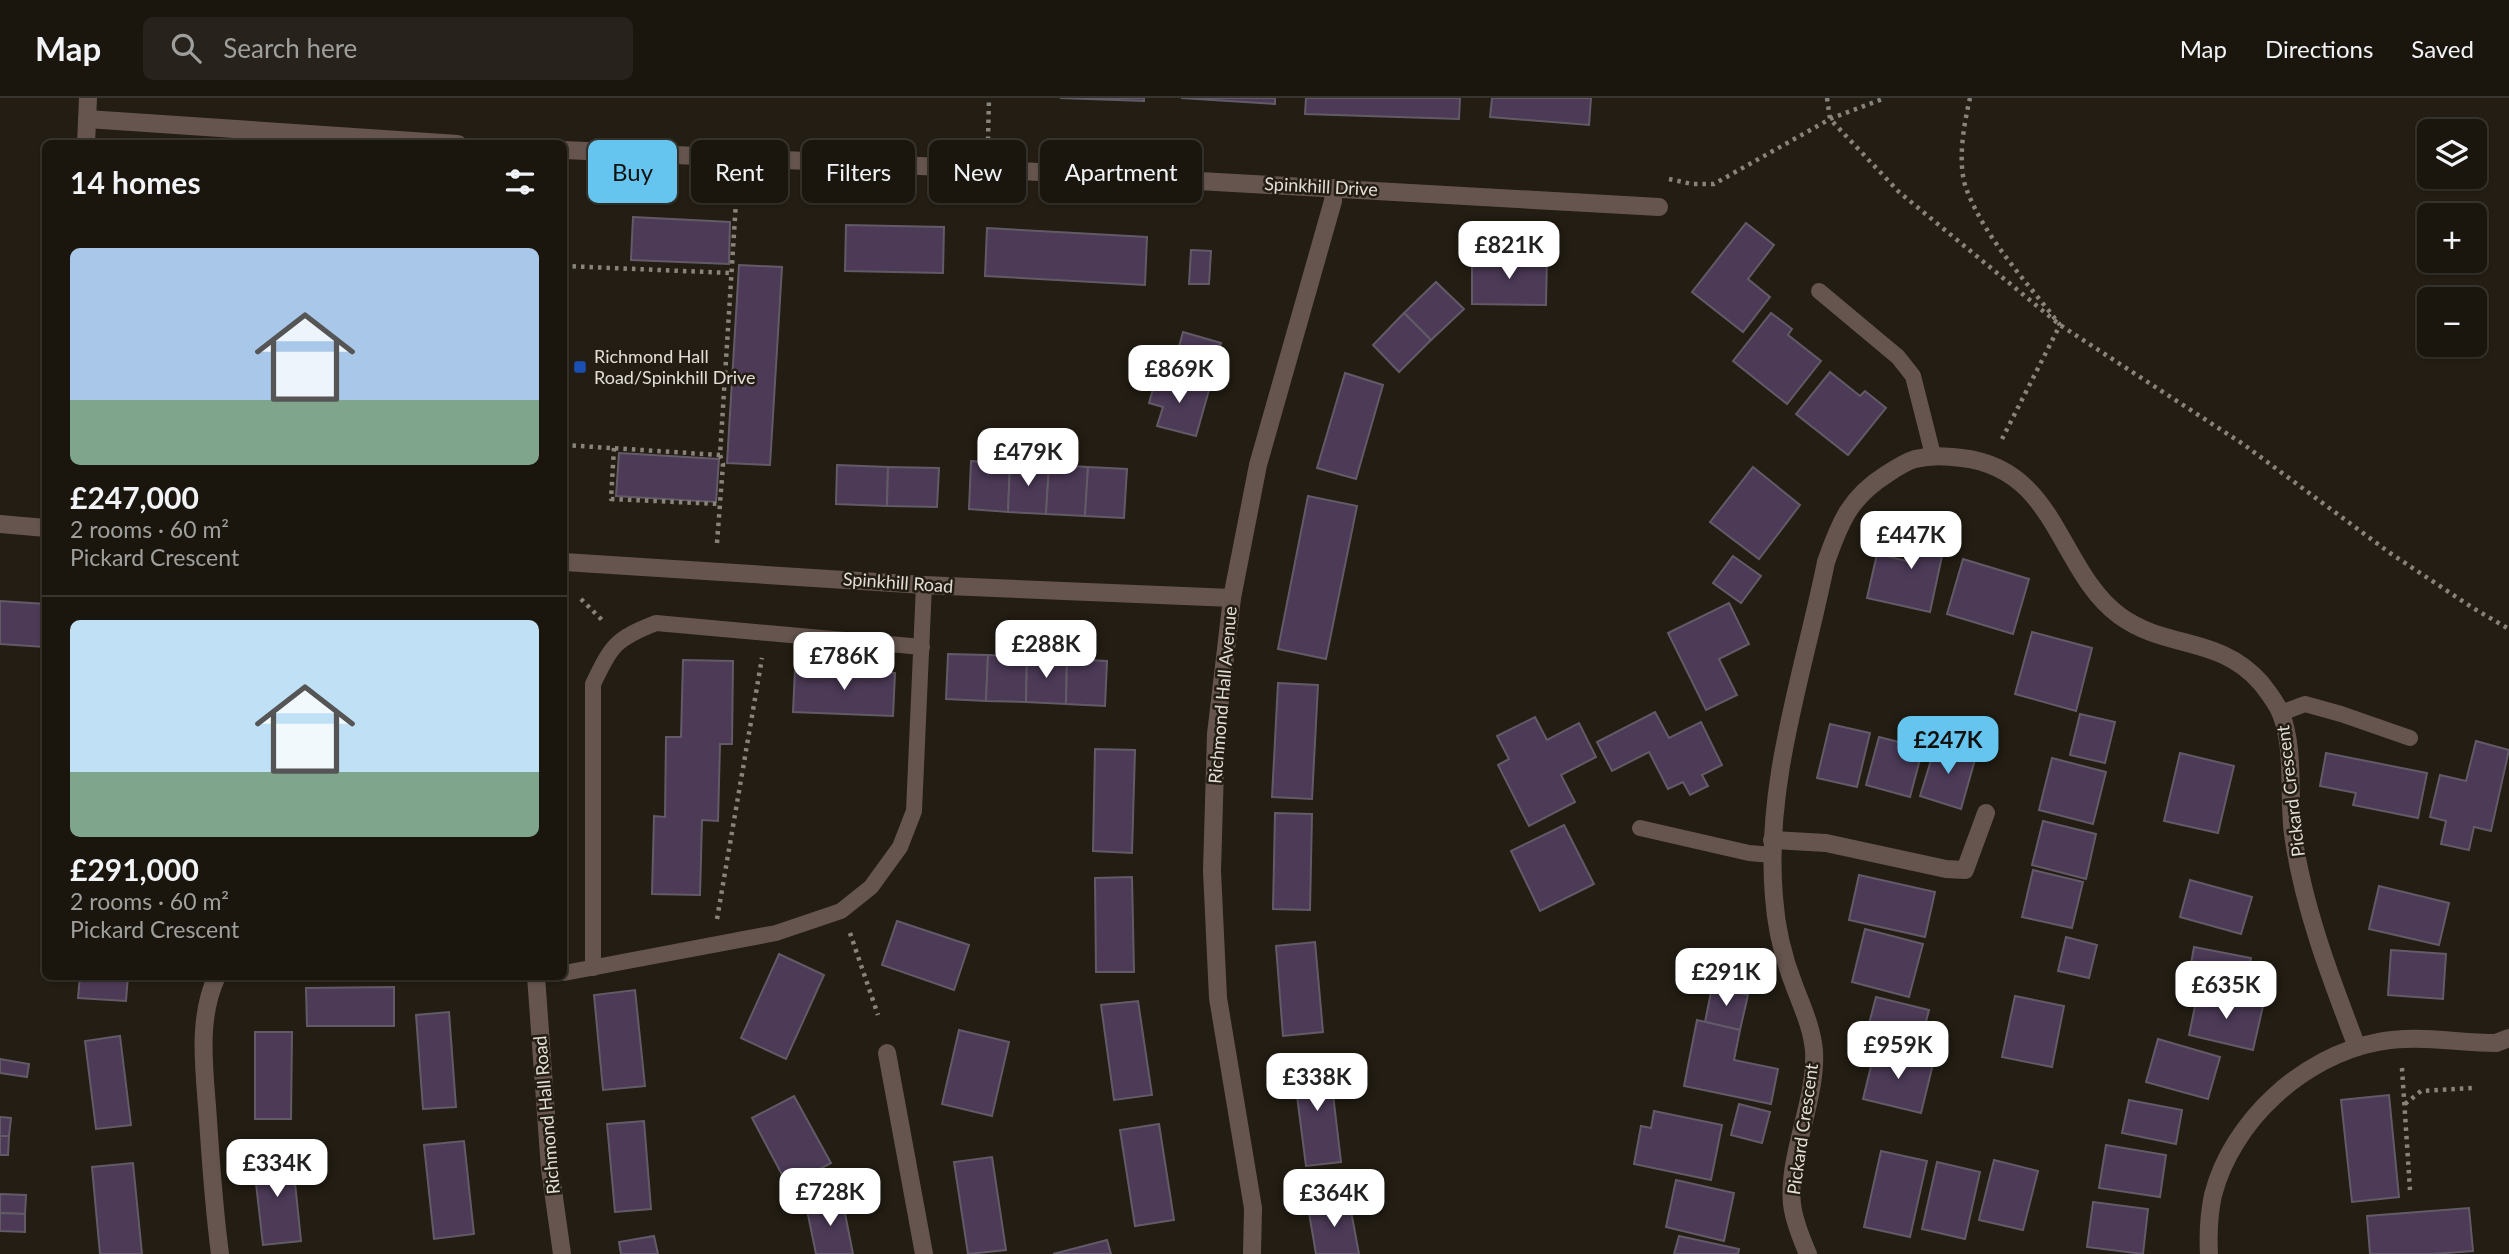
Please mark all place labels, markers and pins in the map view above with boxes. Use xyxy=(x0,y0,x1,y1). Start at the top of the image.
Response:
pin: £821K xyxy=(1460,222,1558,281)
place label: Richmond Hall Road/Spinkhill Drive xyxy=(594,345,756,388)
pin: £869K xyxy=(1130,345,1228,405)
marker: Richmond Hall Road/Spinkhill Drive xyxy=(572,359,588,375)
pin: £479K xyxy=(979,428,1077,488)
pin: £447K xyxy=(1862,512,1960,571)
pin: £288K xyxy=(997,620,1095,680)
pin: £786K xyxy=(795,632,893,692)
pin: £247K xyxy=(1899,716,1997,776)
pin: £291K xyxy=(1677,948,1775,1008)
pin: £635K xyxy=(2177,962,2275,1021)
pin: £959K xyxy=(1849,1021,1947,1081)
pin: £338K xyxy=(1268,1054,1366,1113)
pin: £334K xyxy=(228,1140,326,1199)
pin: £728K xyxy=(781,1168,879,1228)
pin: £364K xyxy=(1285,1170,1383,1229)

